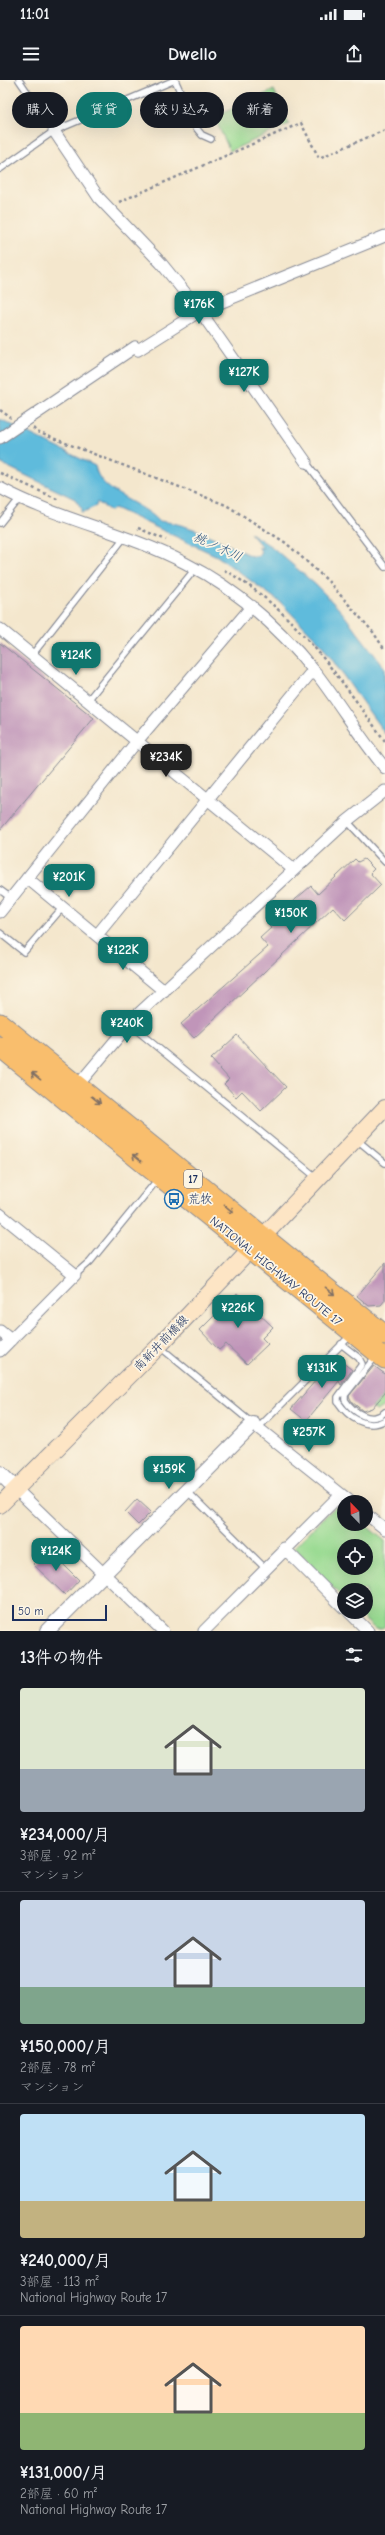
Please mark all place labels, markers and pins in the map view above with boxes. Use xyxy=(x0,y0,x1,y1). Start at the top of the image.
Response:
pin: ¥176K xyxy=(171,291,227,325)
pin: ¥127K xyxy=(216,359,272,393)
pin: ¥124K xyxy=(48,642,104,676)
pin: ¥234K xyxy=(138,744,194,778)
pin: ¥201K xyxy=(41,864,97,898)
pin: ¥150K xyxy=(263,900,319,934)
pin: ¥122K xyxy=(95,937,151,971)
pin: ¥240K xyxy=(99,1010,155,1044)
bus stop icon: 荒牧 xyxy=(163,1188,185,1210)
place label: 荒牧 xyxy=(188,1192,212,1206)
pin: ¥226K xyxy=(210,1295,266,1329)
pin: ¥131K xyxy=(294,1355,350,1389)
pin: ¥257K xyxy=(281,1419,337,1453)
pin: ¥159K xyxy=(141,1456,197,1490)
pin: ¥124K xyxy=(28,1538,84,1572)

